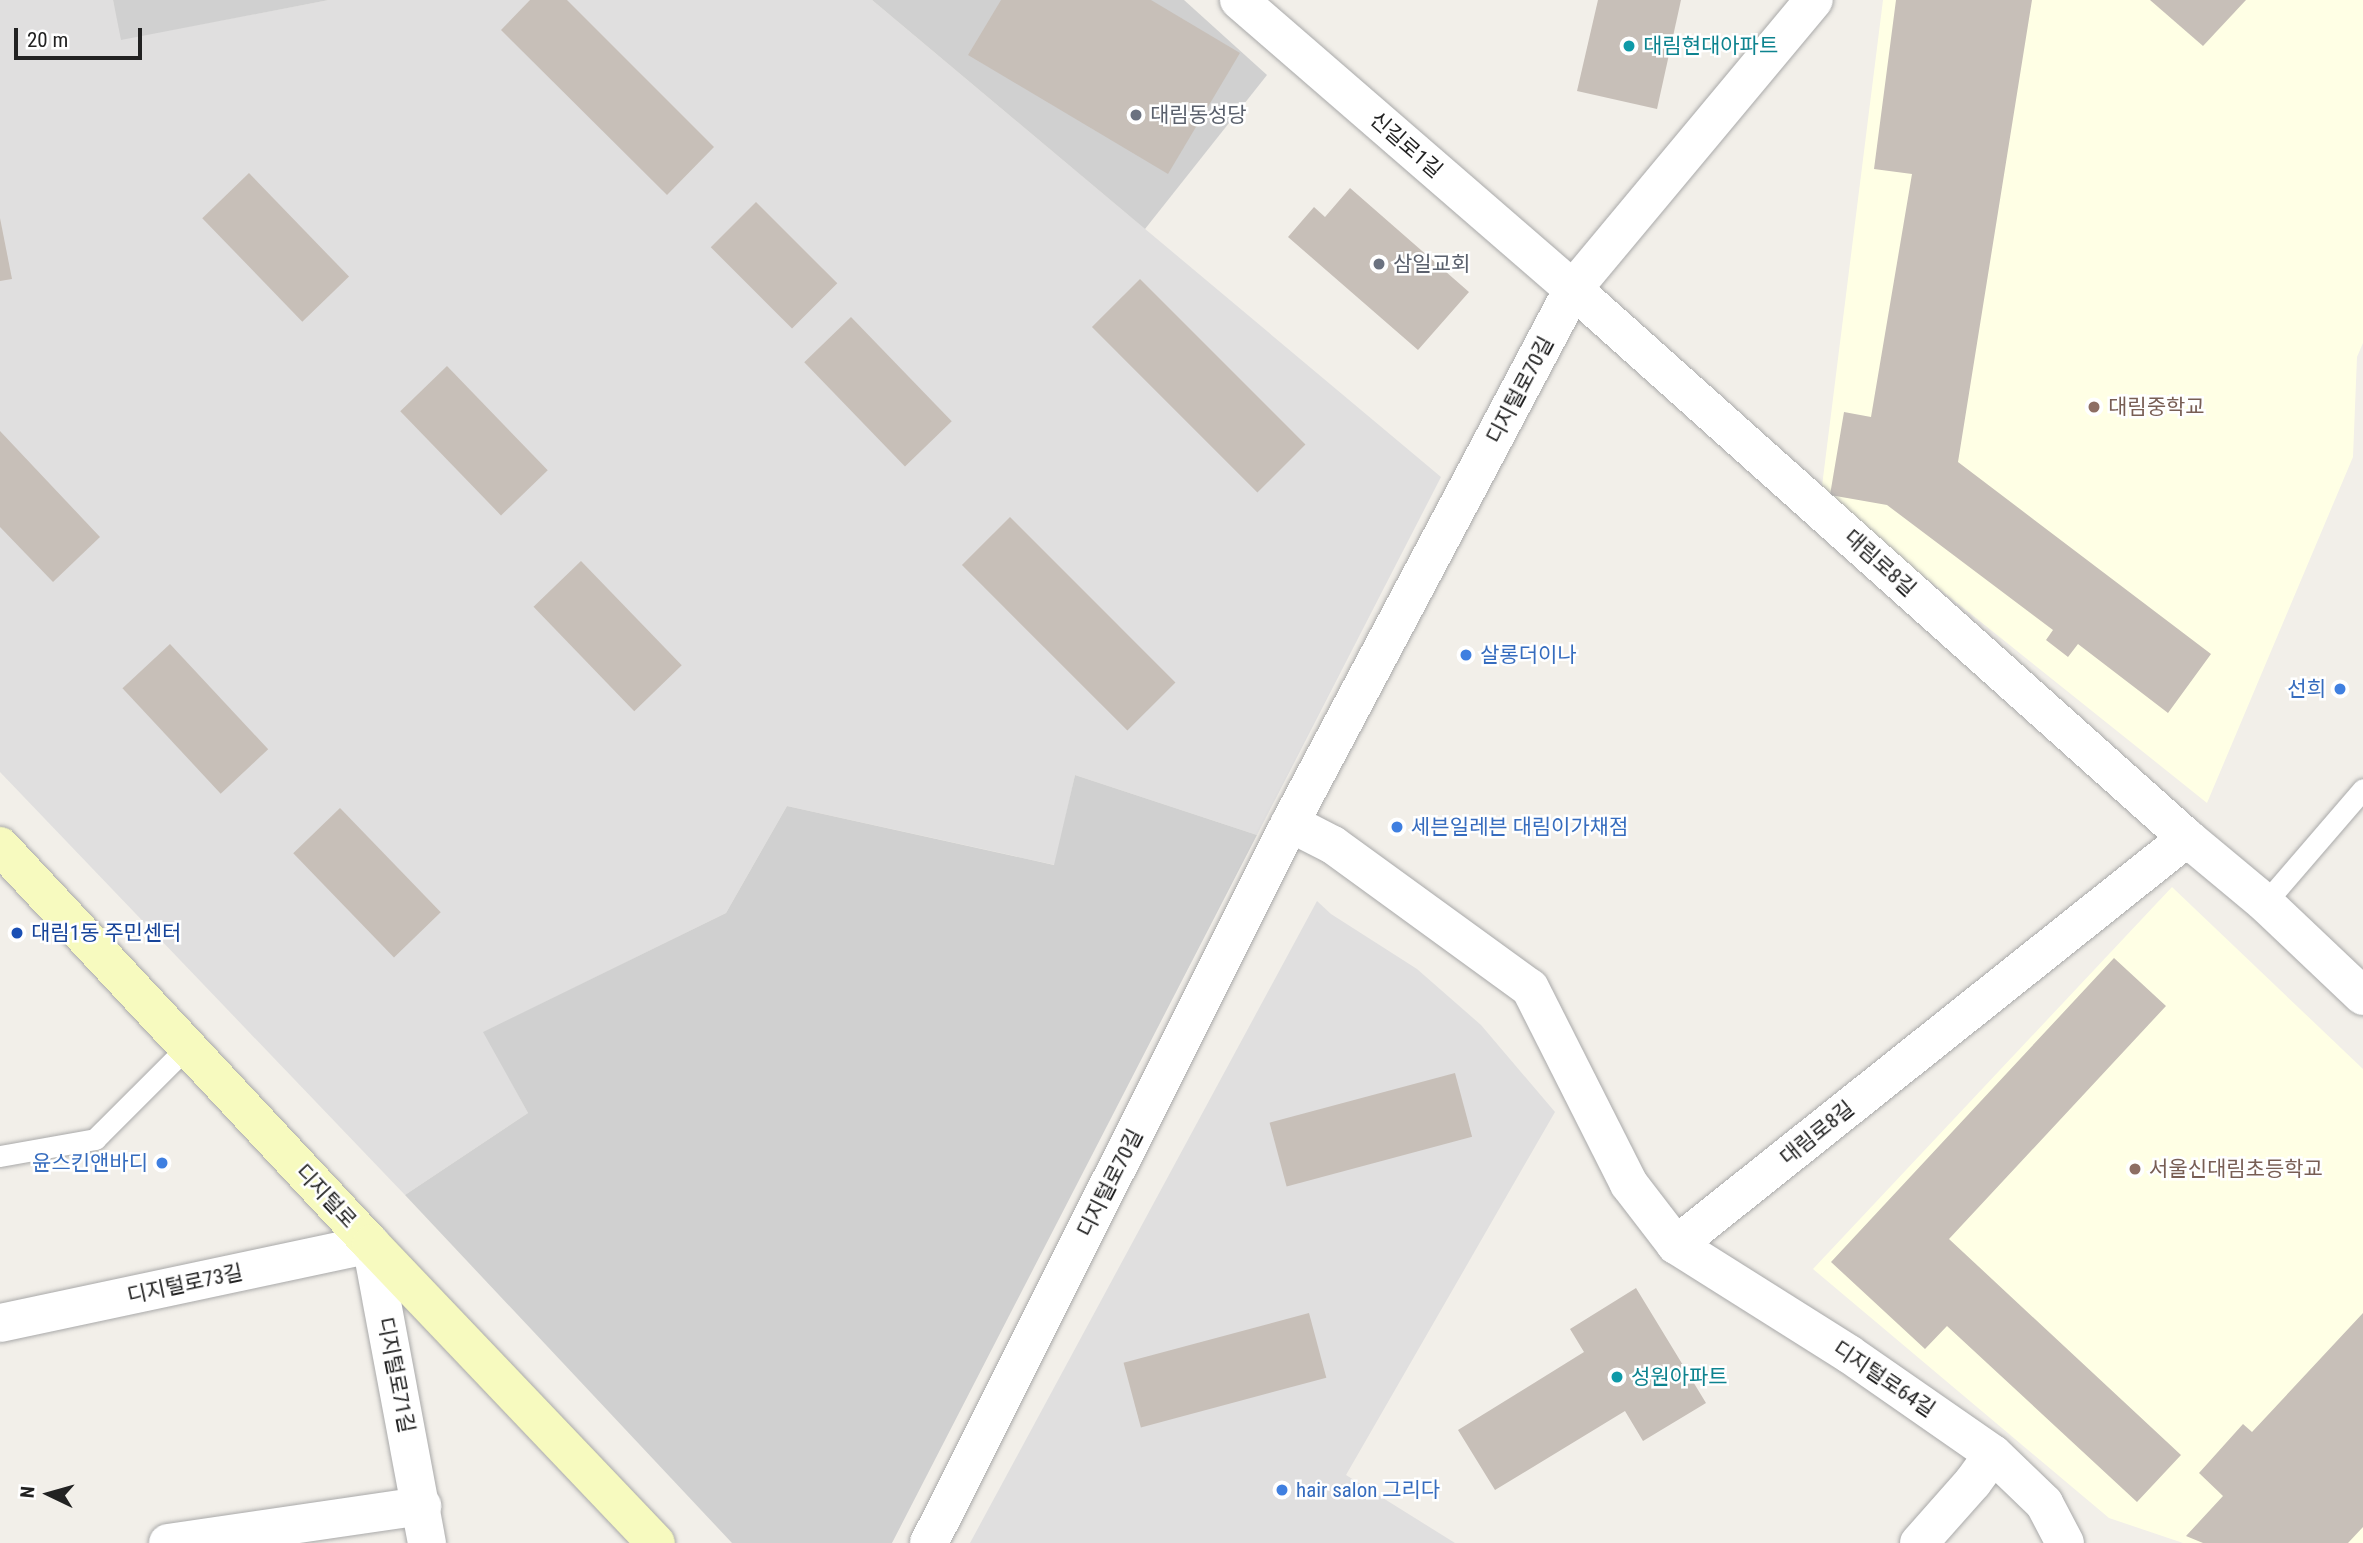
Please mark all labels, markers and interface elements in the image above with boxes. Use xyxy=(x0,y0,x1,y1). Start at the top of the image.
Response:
scale bar xyxy=(18,14,145,58)
text: 20 m xyxy=(27,28,68,52)
place label: 대림현대아파트 xyxy=(1643,33,1778,59)
marker: 대림현대아파트 xyxy=(1621,38,1637,54)
place label: 대림동성당 xyxy=(1150,102,1247,128)
marker: 대림동성당 xyxy=(1128,107,1144,123)
street label: 신길로1길 xyxy=(1365,107,1447,183)
place label: 삼일교회 xyxy=(1393,251,1470,277)
marker: 삼일교회 xyxy=(1371,256,1387,272)
street label: 디지털로70길 xyxy=(1481,332,1559,448)
place label: 대림중학교 xyxy=(2108,394,2205,420)
marker: 대림중학교 xyxy=(2086,399,2102,415)
street label: 대림로8길 xyxy=(1839,524,1921,602)
place label: 살롱더이나 xyxy=(1480,642,1577,668)
marker: 살롱더이나 xyxy=(1458,647,1474,663)
place label: 선희 xyxy=(2287,676,2326,702)
marker: 선희 xyxy=(2332,681,2348,697)
place label: 세븐일레븐 대림이가채점 xyxy=(1411,814,1628,840)
marker: 세븐일레븐 대림이가채점 xyxy=(1389,819,1405,835)
place label: 대림1동 주민센터 xyxy=(31,920,181,946)
marker: 대림1동 주민센터 xyxy=(9,925,25,941)
street label: 대림로8길 xyxy=(1775,1096,1859,1170)
street label: 디지털로70길 xyxy=(1072,1125,1148,1241)
place label: 윤스킨앤바디 xyxy=(32,1150,148,1176)
marker: 윤스킨앤바디 xyxy=(154,1155,170,1171)
place label: 서울신대림초등학교 xyxy=(2149,1156,2323,1182)
street label: 디지털로 xyxy=(290,1159,362,1233)
marker: 서울신대림초등학교 xyxy=(2127,1161,2143,1177)
street label: 디지털로73길 xyxy=(125,1259,245,1309)
street label: 디지털로71길 xyxy=(372,1315,420,1435)
street label: 디지털로64길 xyxy=(1828,1336,1940,1422)
place label: 성원아파트 xyxy=(1631,1364,1728,1390)
marker: 성원아파트 xyxy=(1609,1369,1625,1385)
north arrow xyxy=(14,1459,84,1529)
place label: hair salon 그리다 xyxy=(1296,1477,1440,1503)
marker: hair salon 그리다 xyxy=(1274,1482,1290,1498)
text: N xyxy=(16,1485,40,1499)

